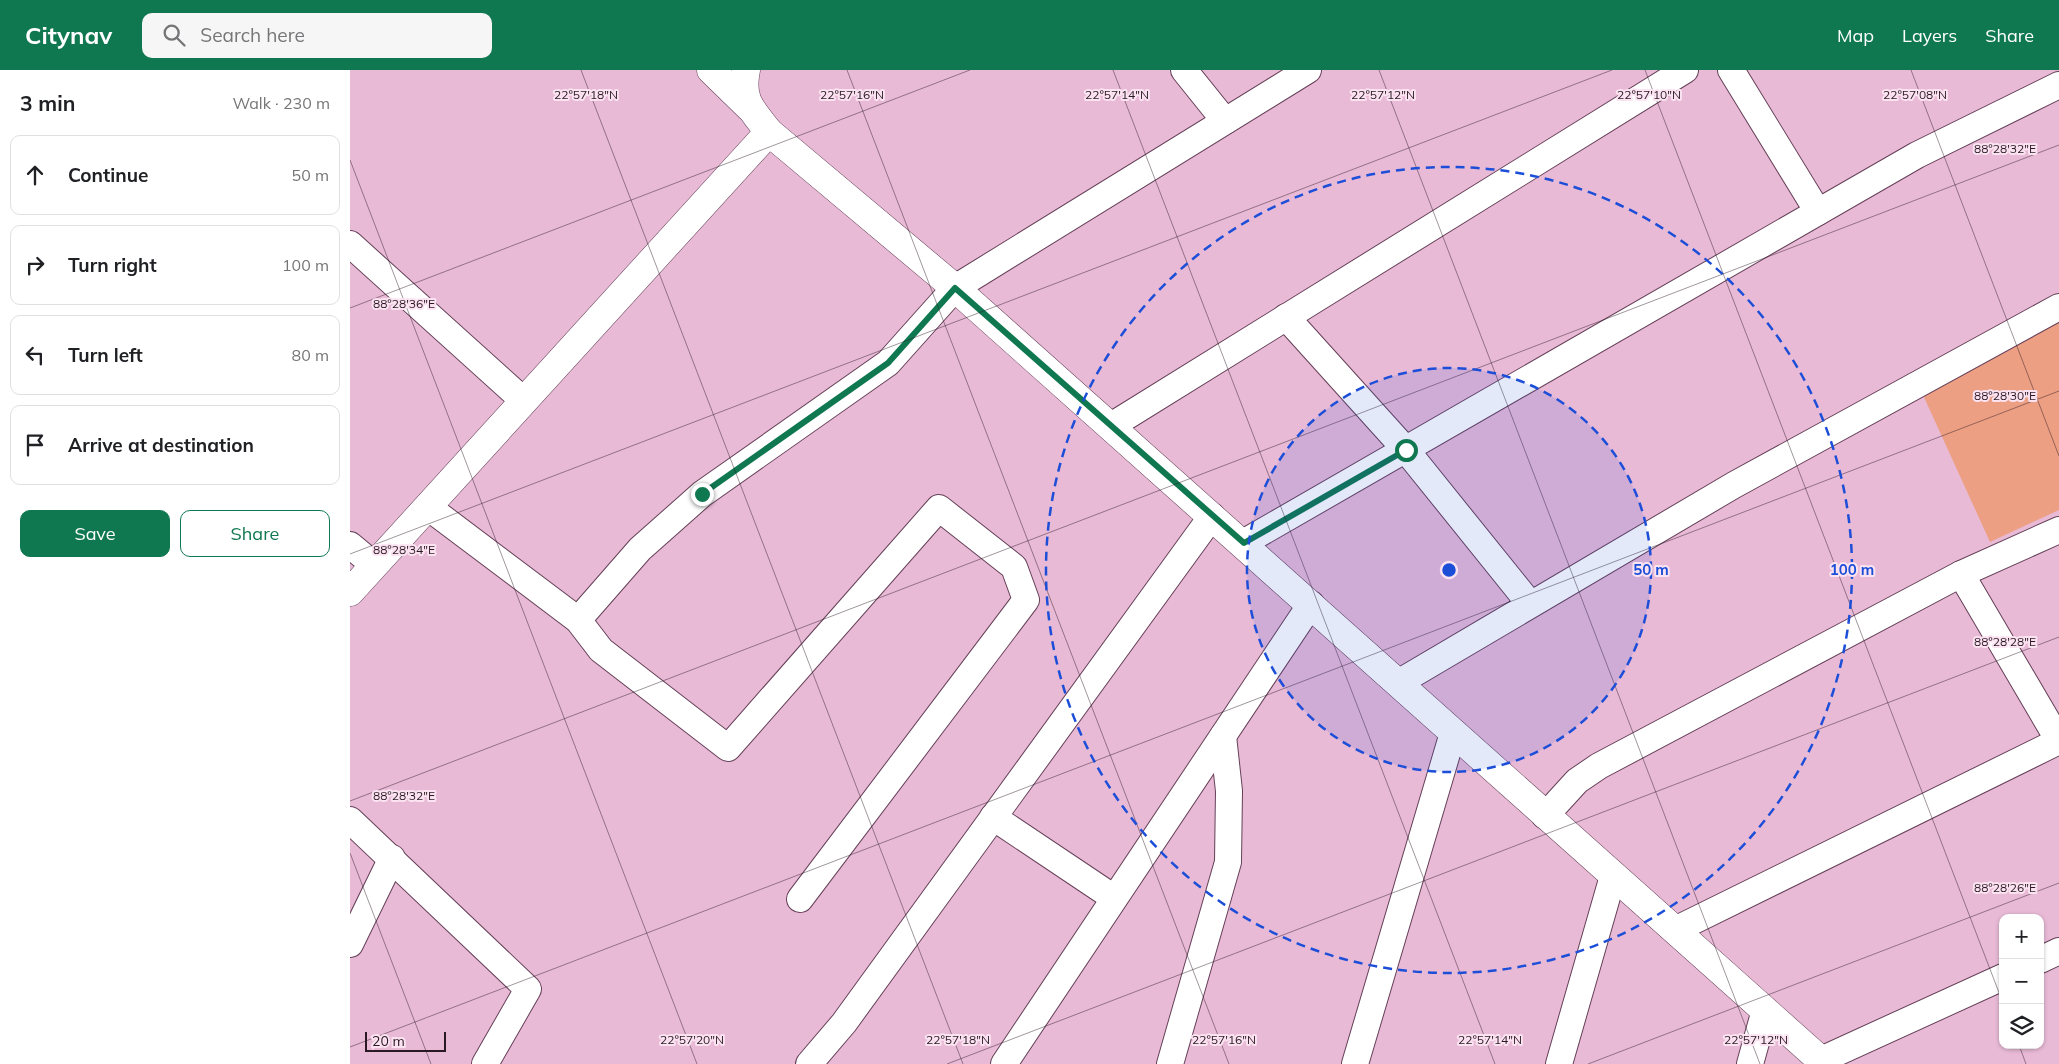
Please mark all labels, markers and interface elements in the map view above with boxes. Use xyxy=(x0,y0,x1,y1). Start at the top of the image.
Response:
search box xyxy=(142,13,492,58)
text: Citynav xyxy=(25,20,112,50)
icon: search xyxy=(160,21,188,49)
text: Search here xyxy=(200,23,305,47)
text: Map xyxy=(1837,24,1874,47)
text: Layers xyxy=(1902,24,1957,47)
text: Share xyxy=(1985,24,2034,47)
text: 22°57'18"N xyxy=(554,87,618,102)
text: 22°57'16"N xyxy=(820,87,884,102)
text: 22°57'14"N xyxy=(1085,87,1149,102)
text: 22°57'12"N xyxy=(1351,87,1415,102)
text: 22°57'10"N xyxy=(1617,87,1681,102)
text: 22°57'08"N xyxy=(1883,87,1947,102)
text: 3 min xyxy=(20,90,75,116)
text: Walk · 230 m xyxy=(232,93,330,113)
text: 88°28'32"E xyxy=(1974,141,2036,156)
icon: ahead xyxy=(21,161,49,189)
text: Continue xyxy=(68,163,148,187)
text: 50 m xyxy=(292,165,329,185)
icon: right xyxy=(21,251,49,279)
text: Turn right xyxy=(68,253,157,277)
text: 100 m xyxy=(282,255,329,275)
text: 88°28'36"E xyxy=(373,296,435,311)
icon: left xyxy=(21,341,49,369)
text: Turn left xyxy=(68,343,143,367)
text: 80 m xyxy=(292,345,329,365)
text: 88°28'30"E xyxy=(1974,388,2036,403)
icon: arrive xyxy=(21,431,49,459)
text: Arrive at destination xyxy=(68,433,254,457)
route start xyxy=(1395,439,1418,462)
route end xyxy=(691,483,714,506)
button: Save xyxy=(20,510,170,557)
button: Share xyxy=(180,510,330,557)
text: 88°28'34"E xyxy=(373,542,435,557)
text: 50 m xyxy=(1633,560,1669,579)
text: 100 m xyxy=(1830,560,1874,579)
centre of rings xyxy=(1440,561,1458,579)
text: 88°28'28"E xyxy=(1974,634,2036,649)
text: 88°28'32"E xyxy=(373,788,435,803)
text: 88°28'26"E xyxy=(1974,880,2036,895)
map controls xyxy=(1999,914,2044,1049)
button: + xyxy=(1999,914,2044,959)
button: − xyxy=(1999,959,2044,1004)
button: layers xyxy=(1999,1004,2044,1049)
scale bar xyxy=(365,1029,446,1052)
text: 20 m xyxy=(372,1032,405,1050)
text: 22°57'20"N xyxy=(660,1032,724,1047)
text: 22°57'18"N xyxy=(926,1032,990,1047)
text: 22°57'16"N xyxy=(1192,1032,1256,1047)
text: 22°57'14"N xyxy=(1458,1032,1522,1047)
text: 22°57'12"N xyxy=(1724,1032,1788,1047)

